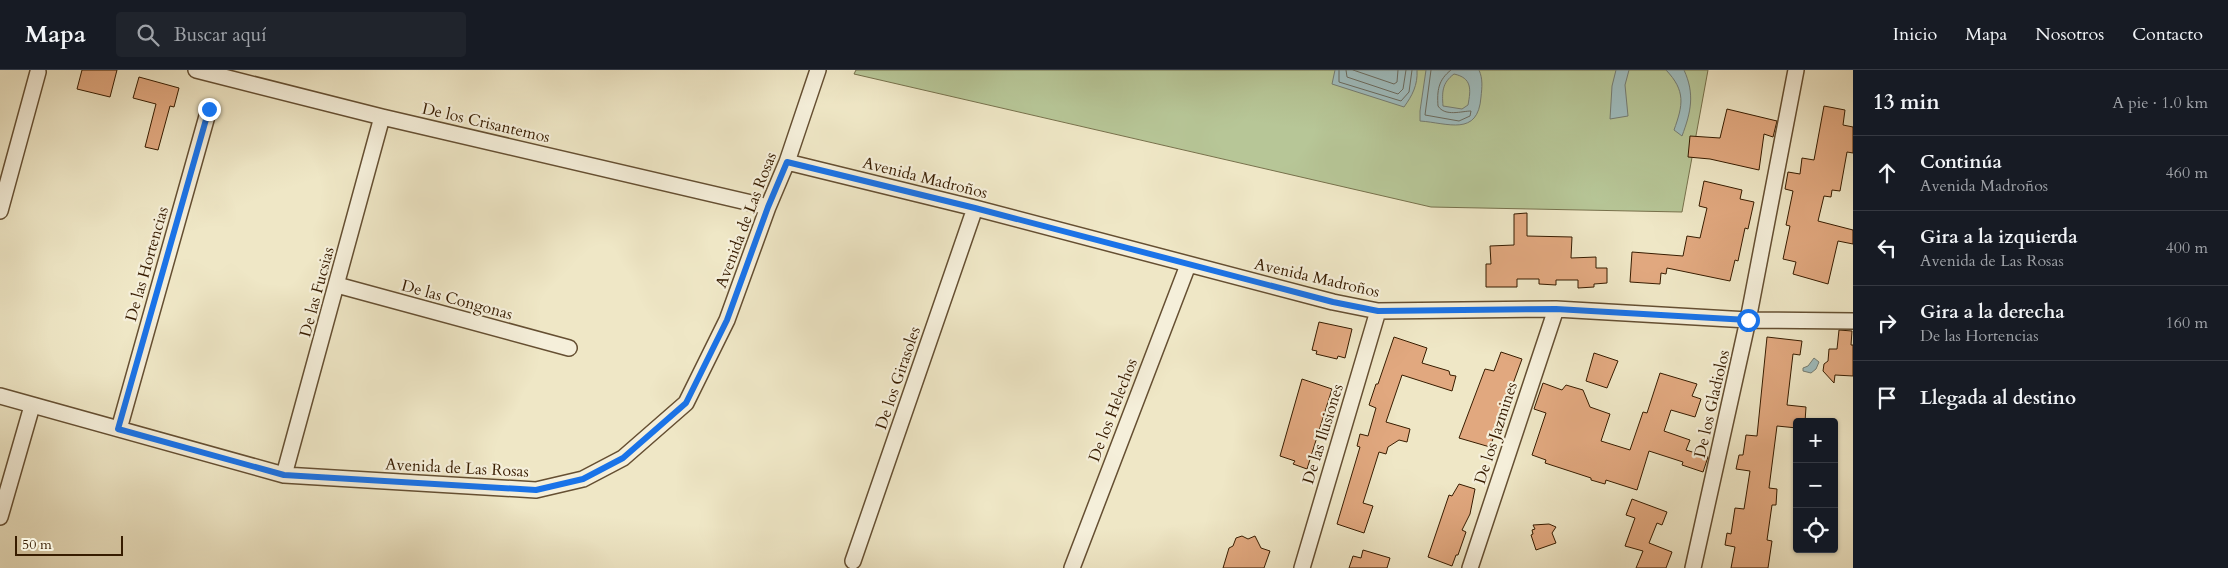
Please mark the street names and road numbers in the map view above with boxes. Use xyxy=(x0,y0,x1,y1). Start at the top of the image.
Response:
street label: De los Crisantemos xyxy=(420,98,552,148)
street label: Avenida de Las Rosas xyxy=(710,149,782,291)
street label: Avenida Madroños xyxy=(860,152,990,204)
street label: De las Hortencias xyxy=(120,204,174,324)
street label: De las Fucsias xyxy=(294,244,340,340)
street label: Avenida Madroños xyxy=(1252,253,1382,303)
street label: De las Congonas xyxy=(399,275,515,325)
street label: De los Girasoles xyxy=(870,324,926,432)
street label: De los Gladiolos xyxy=(1689,348,1735,460)
street label: De los Helechos xyxy=(1083,355,1143,465)
street label: De los Jazmines xyxy=(1469,379,1523,487)
street label: De las Ilusiones xyxy=(1297,381,1349,487)
street label: Avenida de Las Rosas xyxy=(385,453,529,483)

